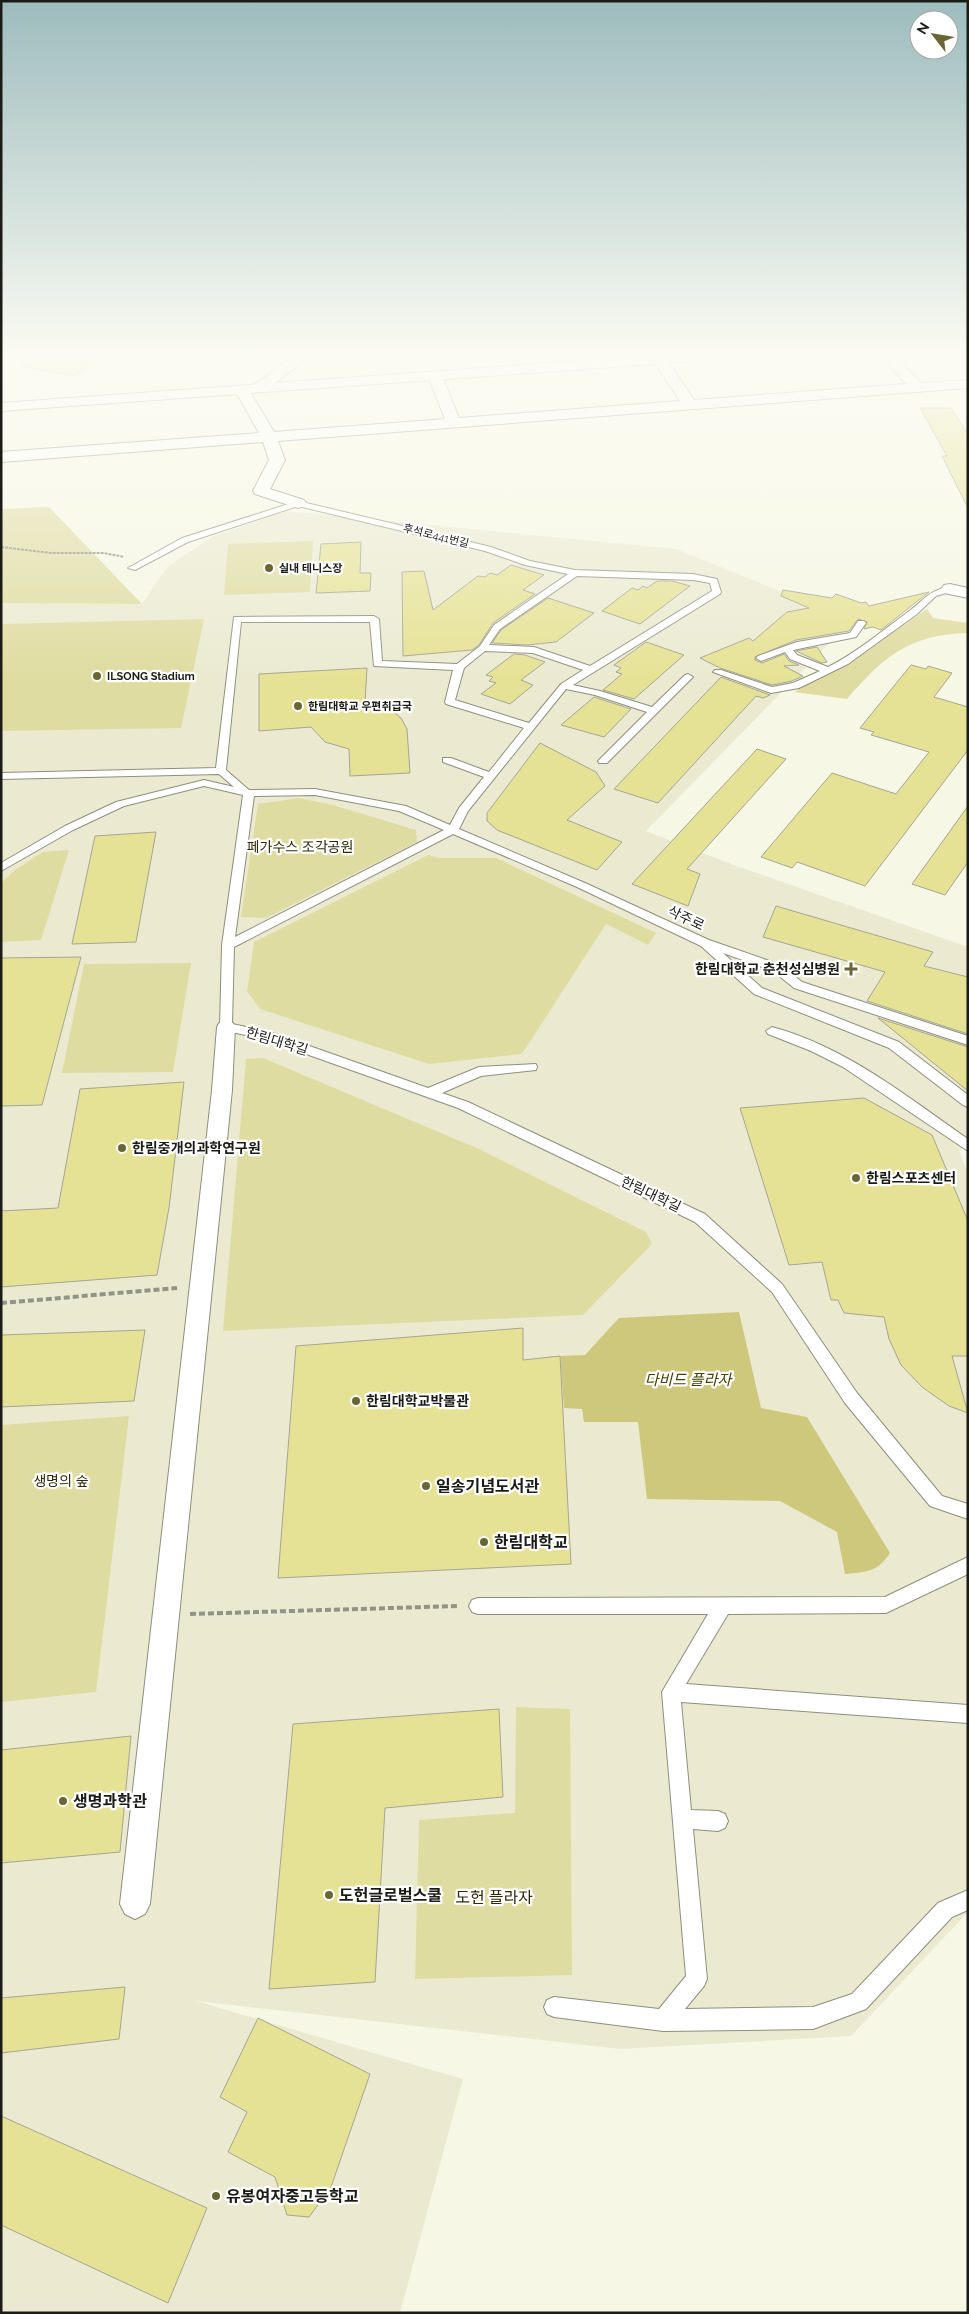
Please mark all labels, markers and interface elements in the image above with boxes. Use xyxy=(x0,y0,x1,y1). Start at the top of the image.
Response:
north arrow xyxy=(909,10,959,60)
text: N xyxy=(913,20,932,37)
street label: 후석로441번길 xyxy=(402,522,470,550)
marker: 실내 테니스장 xyxy=(263,562,275,574)
place label: 실내 테니스장 xyxy=(279,562,342,575)
marker: ILSONG Stadium xyxy=(91,670,103,682)
place label: ILSONG Stadium xyxy=(107,670,195,683)
marker: 한림대학교 우편취급국 xyxy=(292,700,304,712)
place label: 한림대학교 우편취급국 xyxy=(308,700,412,713)
park label: 페가수스 조각공원 xyxy=(247,839,353,855)
street label: 삭주로 xyxy=(665,903,707,933)
place label: 한림대학교 춘천성심병원 xyxy=(695,961,840,977)
marker: 한림대학교 춘천성심병원 xyxy=(844,962,858,976)
street label: 한림대학길 xyxy=(244,1024,310,1058)
place label: 한림중개의과학연구원 xyxy=(132,1140,261,1156)
marker: 한림중개의과학연구원 xyxy=(116,1142,128,1154)
place label: 한림스포츠센터 xyxy=(866,1170,956,1186)
marker: 한림스포츠센터 xyxy=(850,1172,862,1184)
street label: 한림대학길 xyxy=(618,1173,684,1215)
water label: 다비드 플라자 xyxy=(645,1371,733,1389)
place label: 한림대학교박물관 xyxy=(366,1393,469,1409)
marker: 한림대학교박물관 xyxy=(350,1395,362,1407)
park label: 생명의 숲 xyxy=(33,1473,89,1489)
place label: 일송기념도서관 xyxy=(436,1477,539,1496)
marker: 일송기념도서관 xyxy=(420,1480,432,1492)
place label: 한림대학교 xyxy=(494,1533,568,1552)
marker: 한림대학교 xyxy=(478,1536,490,1548)
place label: 생명과학관 xyxy=(73,1792,147,1811)
marker: 생명과학관 xyxy=(57,1795,69,1807)
place label: 도헌글로벌스쿨 xyxy=(339,1886,442,1905)
park label: 도헌 플라자 xyxy=(455,1888,533,1907)
marker: 도헌글로벌스쿨 xyxy=(323,1889,335,1901)
place label: 유봉여자중고등학교 xyxy=(226,2187,359,2206)
marker: 유봉여자중고등학교 xyxy=(210,2190,222,2202)

